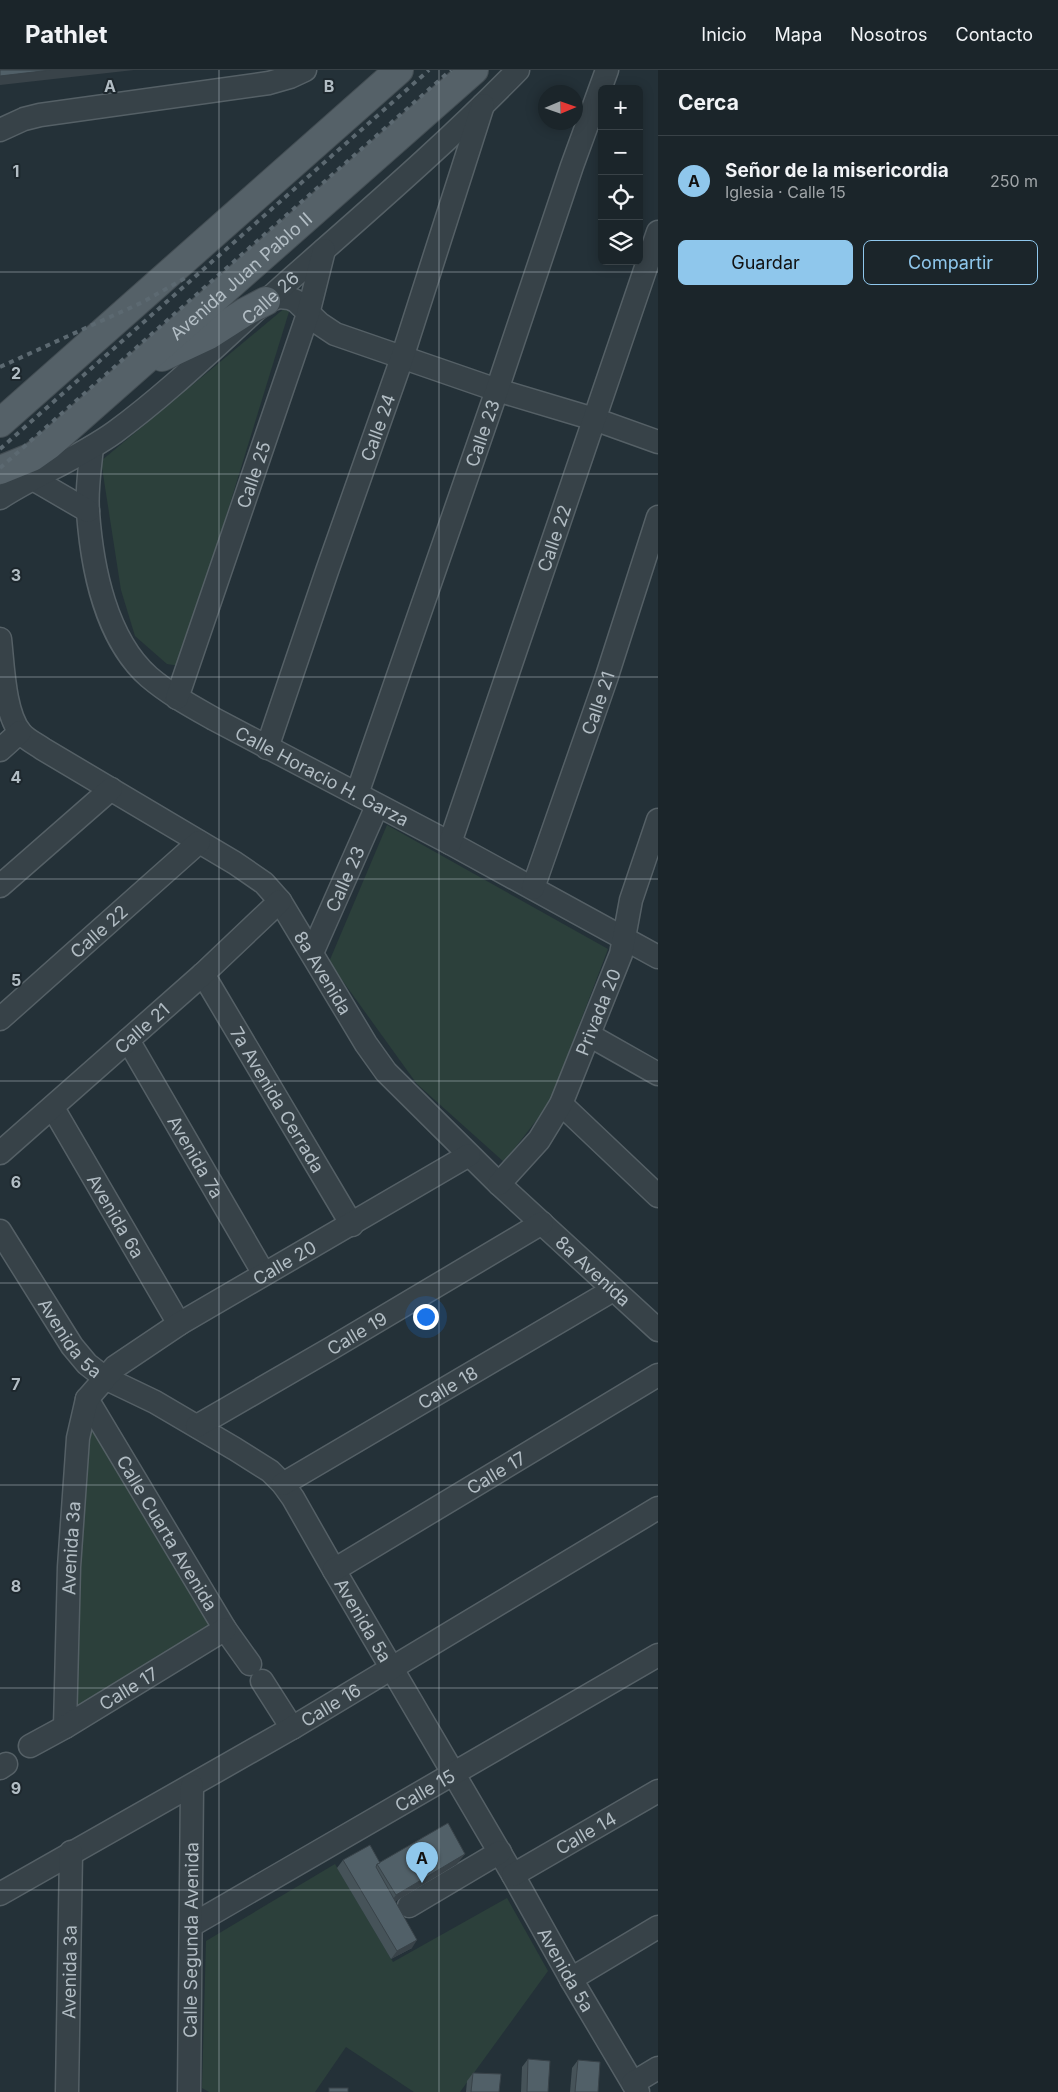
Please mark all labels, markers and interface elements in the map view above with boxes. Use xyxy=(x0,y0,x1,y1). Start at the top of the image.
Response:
text: Pathlet xyxy=(25,20,108,49)
text: Inicio xyxy=(701,24,747,45)
text: Mapa xyxy=(775,24,822,45)
text: Nosotros xyxy=(850,24,928,45)
text: Contacto xyxy=(956,24,1033,45)
text: A xyxy=(104,76,116,96)
text: B xyxy=(324,76,334,96)
north arrow xyxy=(538,85,583,130)
map controls xyxy=(598,85,643,265)
button: + xyxy=(598,85,643,130)
text: Cerca xyxy=(678,90,739,115)
button: − xyxy=(598,130,643,175)
text: Señor de la misericordia xyxy=(725,159,949,182)
text: 1 xyxy=(13,161,19,181)
text: A xyxy=(688,171,700,191)
text: 250 m xyxy=(990,171,1038,191)
button: locate xyxy=(598,175,643,220)
text: Iglesia · Calle 15 xyxy=(725,182,846,202)
street label: Avenida Juan Pablo II xyxy=(166,208,316,344)
button: layers xyxy=(598,220,643,265)
button: Guardar xyxy=(678,240,853,285)
button: Compartir xyxy=(863,240,1038,285)
street label: Calle 26 xyxy=(237,266,303,329)
text: 2 xyxy=(11,363,21,383)
street label: Calle 24 xyxy=(356,391,399,464)
street label: Calle 23 xyxy=(461,397,503,469)
street label: Calle 25 xyxy=(232,438,274,511)
street label: Calle 22 xyxy=(533,502,575,574)
text: 3 xyxy=(11,565,21,585)
street label: Calle 21 xyxy=(577,669,618,737)
street label: Calle Horacio H. Garza xyxy=(232,722,413,830)
text: 4 xyxy=(11,767,22,787)
street label: Calle 23 xyxy=(321,843,368,915)
street label: Calle 22 xyxy=(66,900,132,962)
street label: 8a Avenida xyxy=(290,927,356,1018)
street label: Privada 20 xyxy=(571,965,625,1058)
text: 5 xyxy=(11,970,21,990)
street label: Calle 21 xyxy=(110,998,173,1058)
street label: 7a Avenida Cerrada xyxy=(226,1023,329,1176)
street label: Avenida 7a xyxy=(164,1112,228,1202)
street label: Avenida 6a xyxy=(83,1170,149,1262)
text: 6 xyxy=(11,1172,21,1192)
street label: 8a Avenida xyxy=(552,1231,635,1310)
street label: Calle 20 xyxy=(249,1236,320,1289)
street label: Avenida 5a xyxy=(34,1294,106,1382)
your location xyxy=(413,1304,439,1330)
street label: Calle 19 xyxy=(323,1307,391,1359)
street label: Calle 18 xyxy=(414,1361,481,1413)
text: 7 xyxy=(11,1374,21,1394)
street label: Calle 17 xyxy=(463,1447,529,1498)
street label: Calle Cuarta Avenida xyxy=(113,1451,222,1614)
street label: Avenida 3a xyxy=(58,1501,84,1595)
street label: Avenida 5a xyxy=(331,1574,396,1666)
text: 8 xyxy=(11,1576,21,1596)
street label: Calle 17 xyxy=(95,1662,161,1714)
street label: Calle 16 xyxy=(297,1679,364,1731)
street label: Calle 15 xyxy=(391,1765,458,1816)
text: 9 xyxy=(11,1778,21,1798)
street label: Calle 14 xyxy=(552,1807,620,1859)
street label: Calle Segunda Avenida xyxy=(179,1842,202,2038)
pin: A xyxy=(406,1842,438,1883)
street label: Avenida 5a xyxy=(534,1924,598,2015)
street label: Avenida 3a xyxy=(58,1925,80,2019)

